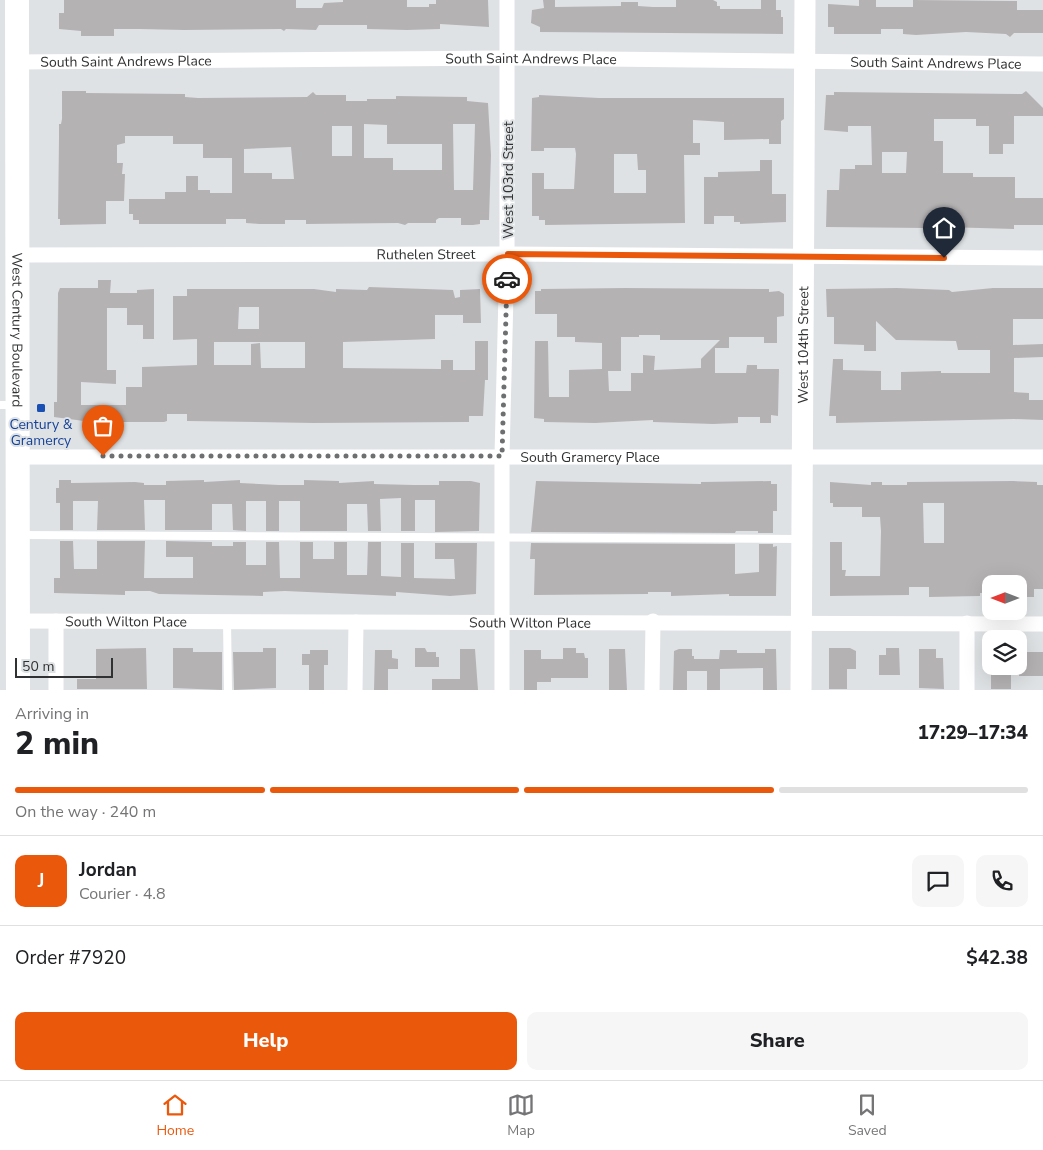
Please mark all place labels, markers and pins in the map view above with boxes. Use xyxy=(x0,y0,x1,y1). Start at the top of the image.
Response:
pin xyxy=(923,207,965,258)
marker: Century & Gramercy xyxy=(35,402,47,414)
pin xyxy=(82,405,124,456)
place label: Century & Gramercy xyxy=(9,415,73,450)

